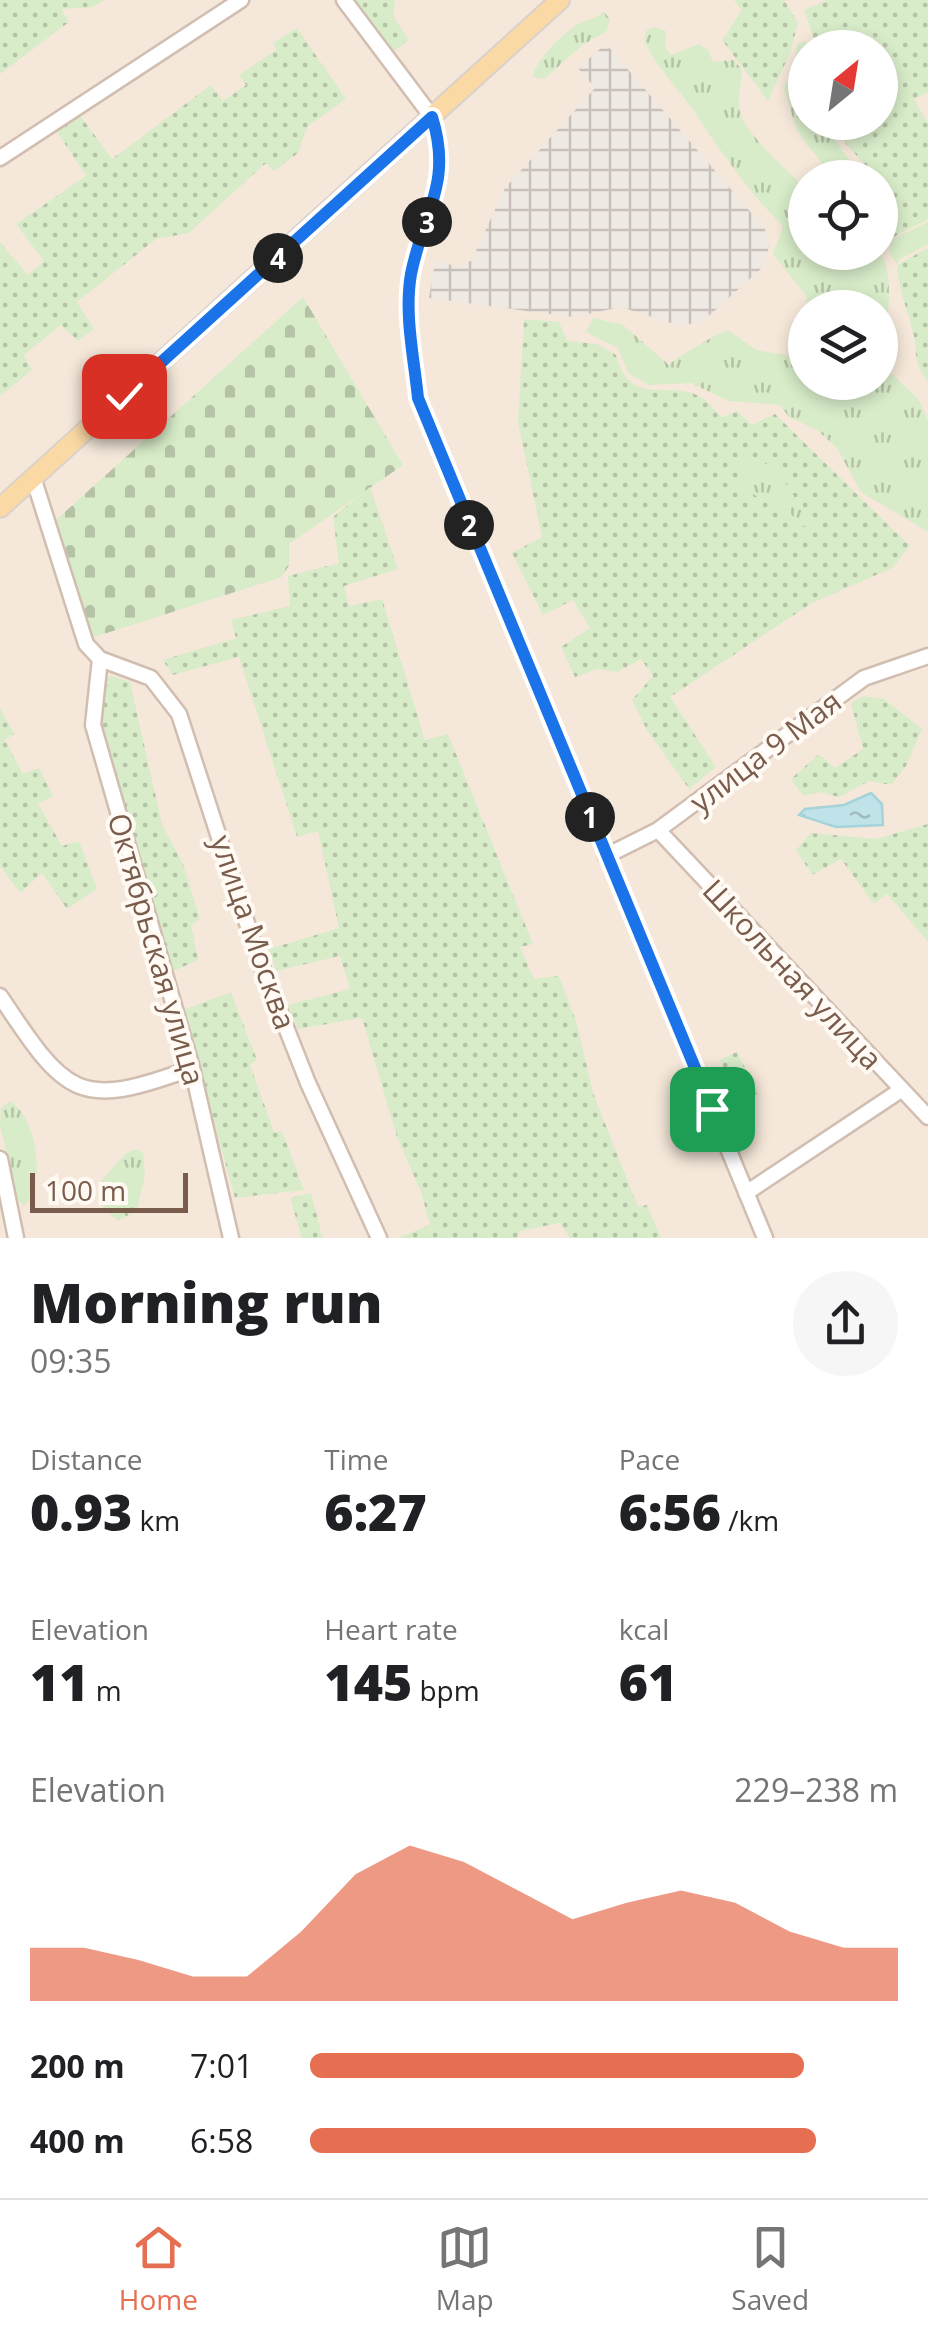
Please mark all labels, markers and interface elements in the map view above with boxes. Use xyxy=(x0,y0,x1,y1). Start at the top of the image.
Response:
north arrow xyxy=(788,30,898,140)
map controls xyxy=(788,30,898,400)
button: locate xyxy=(788,160,898,270)
pin: 3 xyxy=(402,197,452,247)
text: 3 xyxy=(419,203,435,241)
pin: 4 xyxy=(253,233,303,283)
text: 4 xyxy=(270,239,286,277)
button: layers xyxy=(788,290,898,400)
pin xyxy=(82,354,167,439)
icon: check xyxy=(97,369,152,424)
pin: 2 xyxy=(444,500,494,550)
text: 2 xyxy=(461,506,477,544)
street label: улица 9 Мая xyxy=(681,681,849,821)
pin: 1 xyxy=(565,792,615,842)
text: 1 xyxy=(582,798,598,836)
street label: Октябрьская улица xyxy=(99,808,215,1090)
street label: улица Москва xyxy=(202,829,306,1035)
street label: Школьная улица xyxy=(694,870,892,1078)
pin xyxy=(670,1067,755,1152)
icon: arrive xyxy=(685,1082,740,1137)
scale bar xyxy=(30,1168,188,1212)
text: 100 m xyxy=(45,1171,126,1209)
text: Morning run xyxy=(30,1264,383,1339)
button: share xyxy=(793,1271,898,1376)
text: 09:35 xyxy=(30,1339,112,1382)
text: Distance xyxy=(30,1440,143,1478)
text: Time xyxy=(324,1440,388,1478)
text: Pace xyxy=(619,1440,680,1478)
text: 0.93 xyxy=(30,1478,132,1546)
text: 6:27 xyxy=(324,1478,427,1546)
text: 6:56 xyxy=(619,1478,721,1546)
text: km xyxy=(132,1501,180,1539)
text: /km xyxy=(721,1501,779,1539)
text: Elevation xyxy=(30,1610,149,1648)
text: Heart rate xyxy=(324,1610,458,1648)
text: kcal xyxy=(619,1610,669,1648)
text: 11 xyxy=(30,1648,89,1716)
text: 145 xyxy=(324,1648,412,1716)
text: 61 xyxy=(619,1648,677,1716)
text: m xyxy=(89,1671,122,1709)
text: bpm xyxy=(412,1671,480,1709)
text: Elevation xyxy=(30,1768,166,1811)
text: 229–238 m xyxy=(734,1768,898,1811)
text: 200 m xyxy=(30,2044,125,2087)
text: 7:01 xyxy=(190,2044,253,2087)
text: 400 m xyxy=(30,2119,125,2162)
text: 6:58 xyxy=(190,2119,253,2162)
tab: Home xyxy=(119,2220,198,2318)
tab: Map xyxy=(436,2220,494,2318)
tab: Saved xyxy=(731,2220,809,2318)

